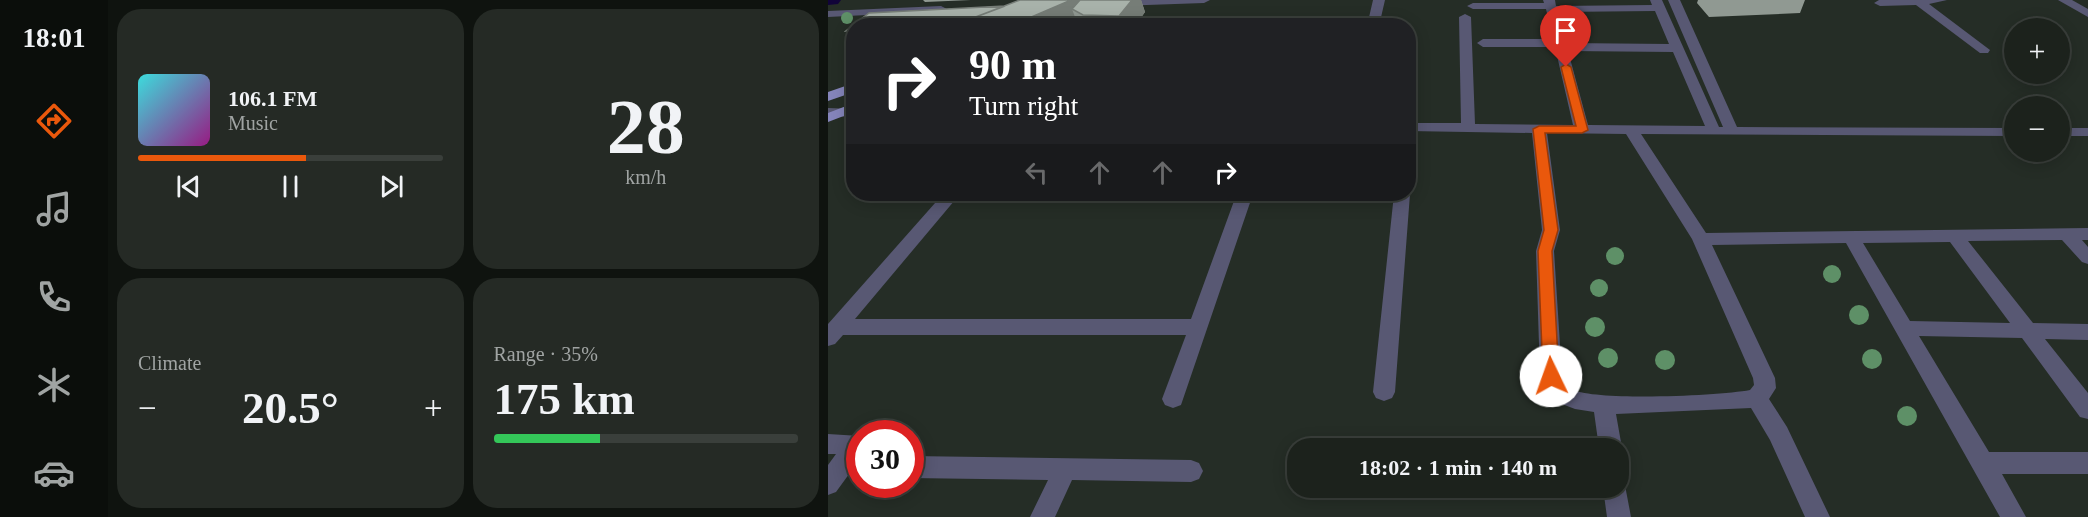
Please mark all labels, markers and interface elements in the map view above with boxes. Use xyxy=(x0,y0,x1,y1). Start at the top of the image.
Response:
pin xyxy=(1540,5,1591,67)
icon: arrive xyxy=(1549,14,1582,47)
map controls xyxy=(2004,18,2070,162)
button: + xyxy=(2004,18,2070,84)
text: 18:01 xyxy=(23,23,86,53)
icon: right xyxy=(870,42,948,120)
text: 90 m xyxy=(969,42,1057,88)
text: 28 xyxy=(607,83,685,170)
text: 106.1 FM xyxy=(228,86,317,111)
text: Turn right xyxy=(969,91,1078,121)
button: − xyxy=(2004,96,2070,162)
icon: directions xyxy=(33,100,75,142)
text: Music xyxy=(228,112,278,134)
icon: left xyxy=(1020,156,1053,189)
icon: ahead xyxy=(1083,156,1116,189)
icon: ahead xyxy=(1146,156,1179,189)
icon: right xyxy=(1209,156,1242,189)
text: km/h xyxy=(625,166,666,188)
icon: previous xyxy=(172,170,205,203)
icon: pause xyxy=(274,170,307,203)
icon: next xyxy=(375,170,408,203)
icon: music xyxy=(33,188,75,230)
icon: phone xyxy=(33,276,75,318)
text: Range · 35% xyxy=(494,343,598,365)
position arrow xyxy=(1519,344,1583,408)
text: Climate xyxy=(138,352,201,374)
icon: climate xyxy=(33,364,75,406)
text: 175 km xyxy=(494,374,635,424)
text: 20.5° xyxy=(242,383,339,433)
text: − xyxy=(138,390,157,426)
text: + xyxy=(424,390,443,426)
speed limit sign: 30 xyxy=(846,420,924,498)
icon: car xyxy=(33,452,75,494)
text: 18:02 · 1 min · 140 m xyxy=(1359,455,1557,480)

